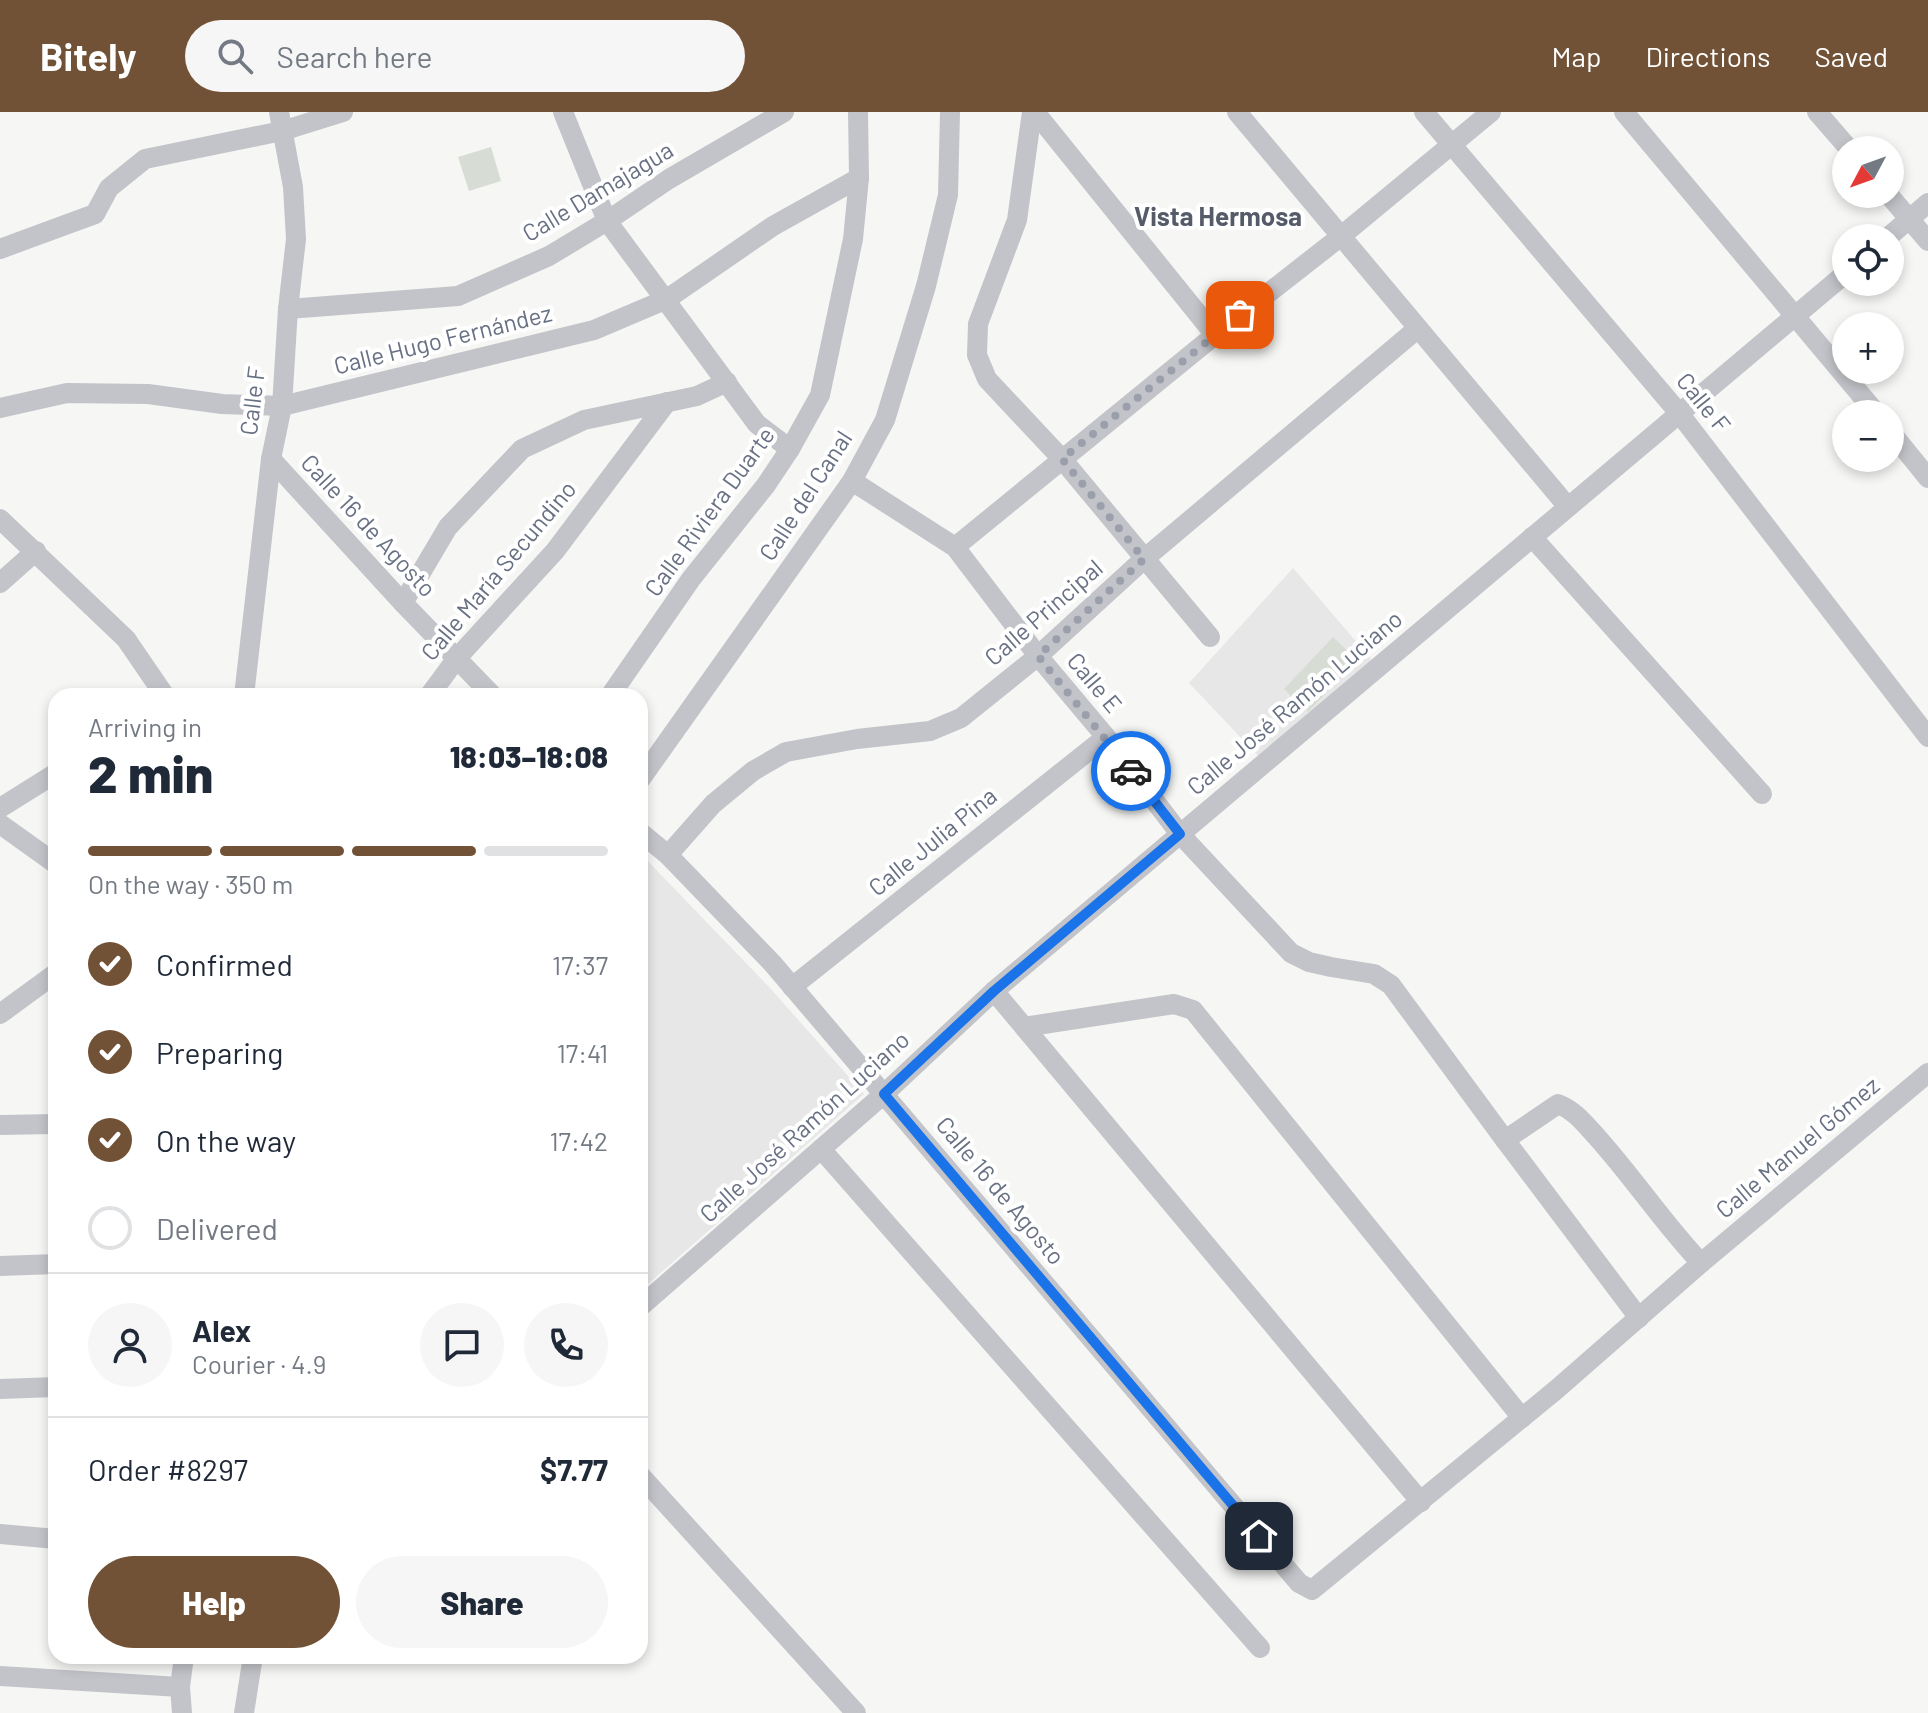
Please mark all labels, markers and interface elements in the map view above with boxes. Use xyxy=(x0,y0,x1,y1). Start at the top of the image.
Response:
search box xyxy=(185,20,745,92)
text: Bitely xyxy=(40,33,137,79)
icon: search xyxy=(213,34,257,78)
text: Search here xyxy=(277,38,433,74)
text: Map xyxy=(1552,39,1601,73)
text: Directions xyxy=(1645,39,1771,73)
text: Saved xyxy=(1815,39,1888,73)
street label: Calle Damajagua xyxy=(517,134,678,247)
north arrow xyxy=(1832,136,1904,208)
map controls xyxy=(1832,136,1904,472)
district label: Vista Hermosa xyxy=(1134,200,1302,231)
button: locate xyxy=(1832,224,1904,296)
pin xyxy=(1206,281,1274,349)
icon: bag xyxy=(1218,293,1262,337)
street label: Calle Hugo Fernández xyxy=(331,297,554,380)
button: + xyxy=(1832,312,1904,384)
street label: Calle F xyxy=(233,364,270,437)
street label: Calle F xyxy=(1671,366,1737,438)
button: − xyxy=(1832,400,1904,472)
street label: Calle Riviera Duarte xyxy=(638,421,780,601)
street label: Calle del Canal xyxy=(752,425,857,566)
street label: Calle 16 de Agosto xyxy=(296,448,443,602)
street label: Calle María Secundino xyxy=(414,474,581,666)
street label: Calle Principal xyxy=(978,553,1108,671)
street label: Calle José Ramón Luciano xyxy=(1181,603,1407,800)
street label: Calle E xyxy=(1062,646,1129,718)
text: Arriving in xyxy=(88,711,202,742)
courier xyxy=(1091,731,1171,811)
text: 18:03–18:08 xyxy=(450,738,608,774)
text: 2 min xyxy=(88,741,213,803)
icon: car xyxy=(1109,749,1153,793)
street label: Calle Julia Pina xyxy=(862,780,1002,901)
text: On the way · 350 m xyxy=(88,868,293,899)
icon: check xyxy=(88,942,132,986)
text: Confirmed xyxy=(156,946,293,982)
text: 17:37 xyxy=(552,949,608,980)
street label: Calle José Ramón Luciano xyxy=(693,1024,915,1228)
icon: check xyxy=(88,1030,132,1074)
text: Preparing xyxy=(156,1034,283,1070)
text: 17:41 xyxy=(557,1037,608,1068)
street label: Calle Manuel Gómez xyxy=(1709,1070,1885,1224)
street label: Calle 16 de Agosto xyxy=(931,1110,1072,1270)
icon: check xyxy=(88,1118,132,1162)
text: On the way xyxy=(156,1122,296,1158)
text: 17:42 xyxy=(550,1125,608,1156)
text: Delivered xyxy=(156,1210,278,1246)
button: person xyxy=(88,1303,172,1387)
button: chat xyxy=(420,1303,504,1387)
button: phone xyxy=(524,1303,608,1387)
text: Alex xyxy=(192,1312,251,1348)
text: Courier · 4.9 xyxy=(192,1348,326,1379)
text: Order #8297 xyxy=(88,1451,248,1487)
text: $7.77 xyxy=(540,1451,608,1487)
pin xyxy=(1225,1502,1293,1570)
icon: home xyxy=(1237,1514,1281,1558)
button: Help xyxy=(88,1556,340,1648)
button: Share xyxy=(356,1556,608,1648)

